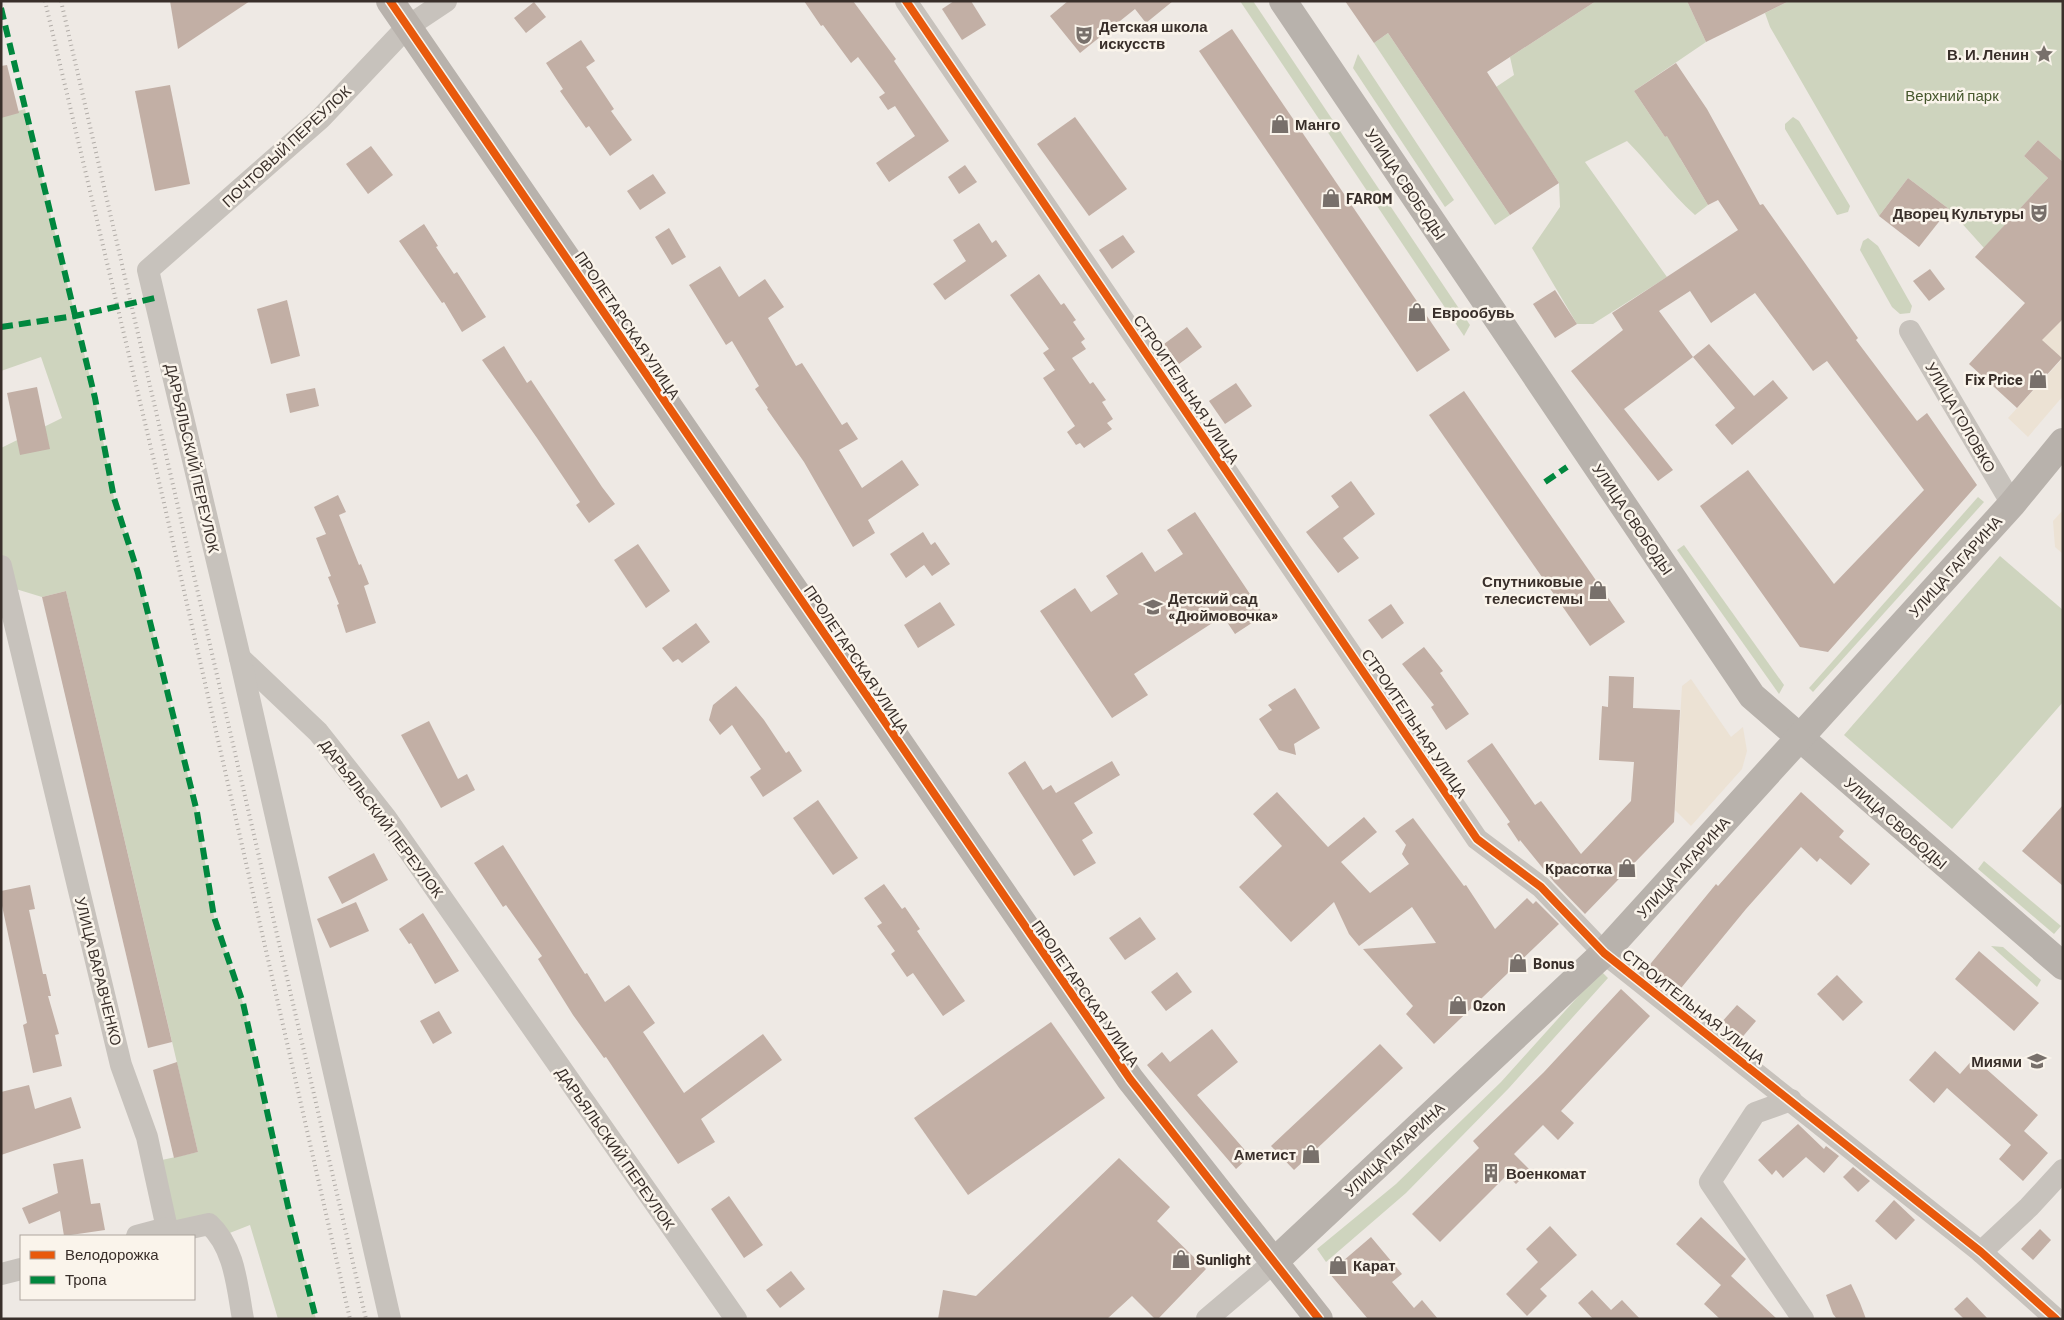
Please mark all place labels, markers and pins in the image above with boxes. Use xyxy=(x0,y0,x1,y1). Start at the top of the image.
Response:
place label: Детская школа искусств xyxy=(1099,17,1208,52)
theatre icon: Детская школа искусств xyxy=(1073,24,1095,46)
place icon: В. И. Ленин xyxy=(2033,43,2055,65)
place label: В. И. Ленин xyxy=(1947,45,2029,63)
shop icon: Манго xyxy=(1269,113,1291,135)
place label: Манго xyxy=(1295,115,1340,133)
shop icon: FAROM xyxy=(1320,187,1342,209)
place label: FAROM xyxy=(1346,189,1393,207)
theatre icon: Дворец Культуры xyxy=(2028,202,2050,224)
place label: Дворец Культуры xyxy=(1893,204,2024,222)
shop icon: Еврообувь xyxy=(1406,301,1428,323)
place label: Еврообувь xyxy=(1432,303,1515,321)
shop icon: Fix Price xyxy=(2027,368,2049,390)
place label: Fix Price xyxy=(1965,370,2023,388)
place label: Спутниковые телесистемы xyxy=(1482,572,1583,607)
shop icon: Спутниковые телесистемы xyxy=(1587,579,1609,601)
place label: Детский сад «Дюймовочка» xyxy=(1168,589,1278,624)
school or university icon: Детский сад «Дюймовочка» xyxy=(1142,596,1164,618)
shop icon: Красотка xyxy=(1616,857,1638,879)
place label: Красотка xyxy=(1545,859,1613,877)
shop icon: Bonus xyxy=(1507,952,1529,974)
place label: Bonus xyxy=(1533,954,1575,972)
shop icon: Ozon xyxy=(1447,994,1469,1016)
place label: Ozon xyxy=(1473,996,1506,1014)
school or university icon: Миями xyxy=(2026,1050,2048,1072)
place label: Миями xyxy=(1971,1052,2022,1070)
shop icon: Аметист xyxy=(1300,1143,1322,1165)
place label: Аметист xyxy=(1234,1145,1296,1163)
building icon: Военкомат xyxy=(1480,1162,1502,1184)
place label: Военкомат xyxy=(1506,1164,1586,1182)
shop icon: Sunlight xyxy=(1170,1248,1192,1270)
place label: Sunlight xyxy=(1196,1250,1251,1268)
shop icon: Карат xyxy=(1327,1254,1349,1276)
place label: Карат xyxy=(1353,1256,1396,1274)

